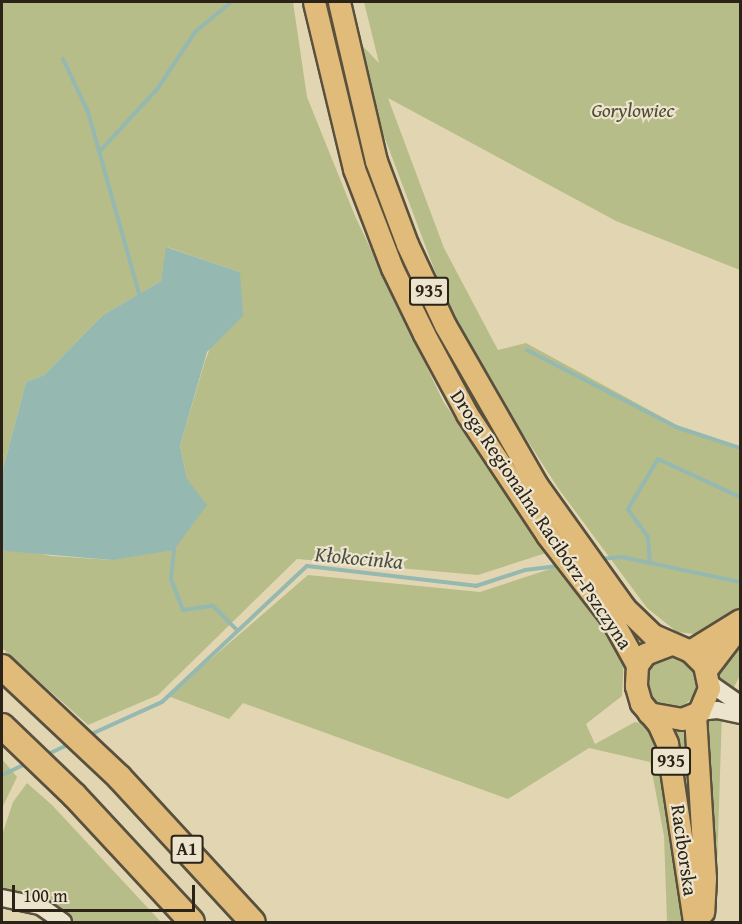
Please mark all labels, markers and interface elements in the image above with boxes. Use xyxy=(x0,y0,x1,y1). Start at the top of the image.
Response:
park label: Gorylowiec xyxy=(591,97,675,121)
road number: 935 xyxy=(408,276,450,306)
street label: Droga Regionalna Racibórz-Pszczyna xyxy=(446,385,638,653)
water label: Kłokocinka xyxy=(314,542,404,574)
road number: 935 xyxy=(650,746,692,776)
street label: Raciborska xyxy=(667,803,703,897)
road number: A1 xyxy=(170,834,204,864)
scale bar xyxy=(15,873,198,911)
text: 100 m xyxy=(23,882,68,909)

